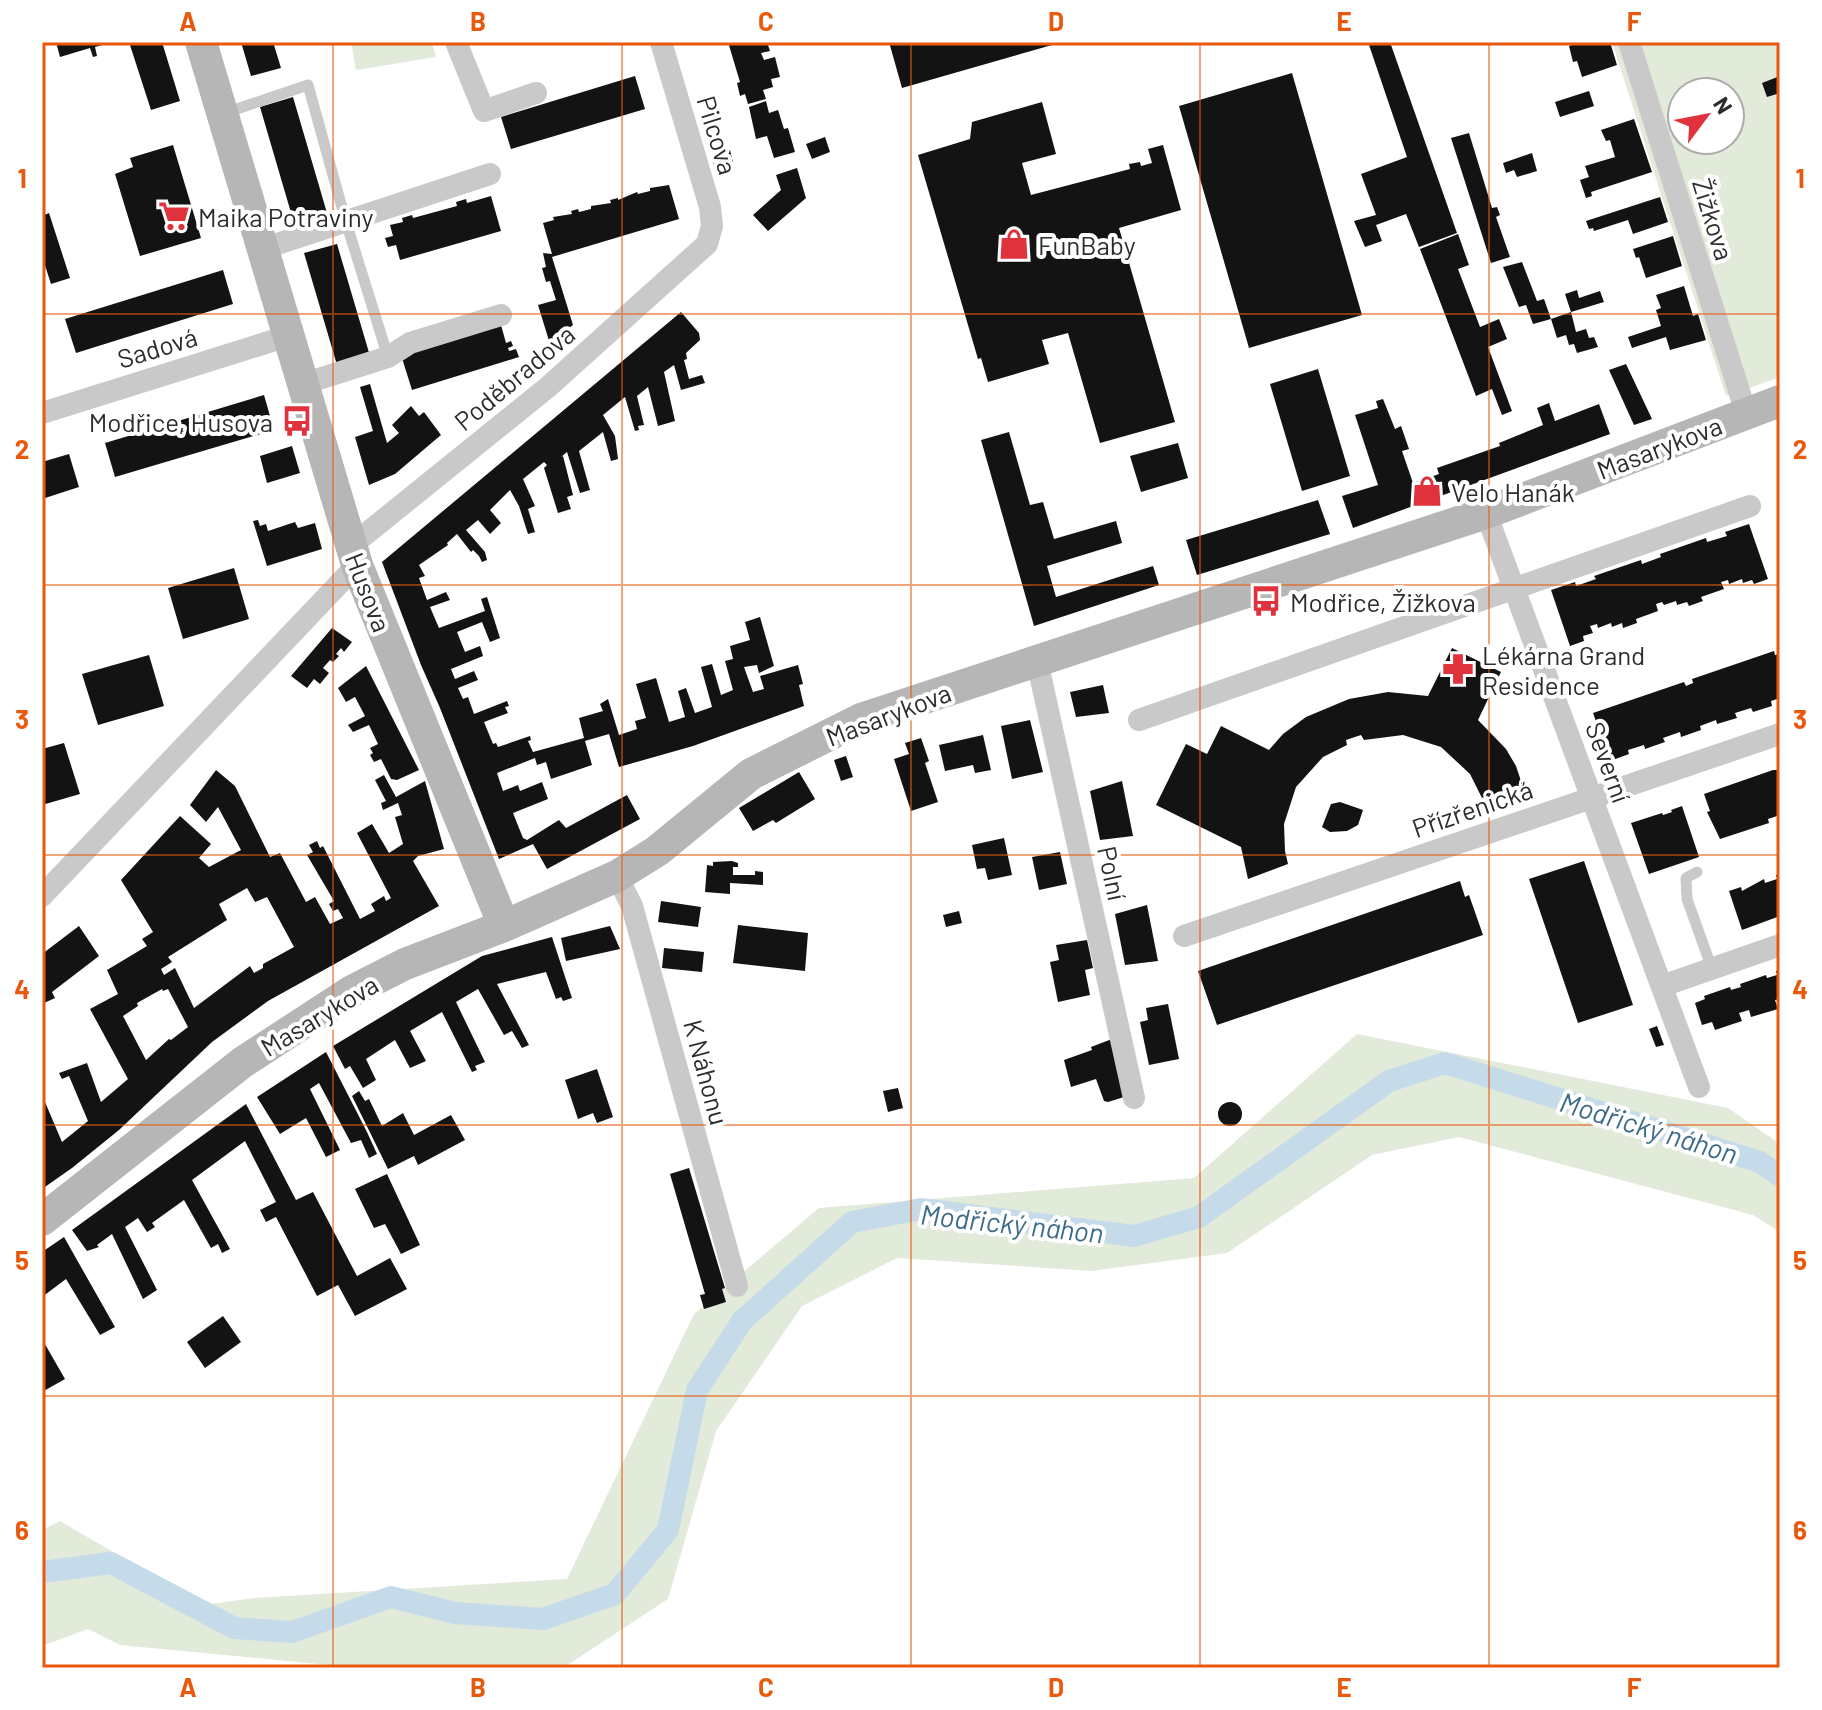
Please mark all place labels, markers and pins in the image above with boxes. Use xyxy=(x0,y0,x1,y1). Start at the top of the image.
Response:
supermarket icon: Maika Potraviny xyxy=(157,199,191,233)
place label: Maika Potraviny xyxy=(198,201,373,232)
shop icon: FunBaby xyxy=(997,227,1031,261)
place label: FunBaby xyxy=(1038,229,1136,260)
bus stop icon: Modřice, Husova xyxy=(280,404,314,438)
place label: Modřice, Husova xyxy=(89,406,273,437)
shop icon: Velo Hanák xyxy=(1410,474,1444,508)
place label: Velo Hanák xyxy=(1451,476,1575,507)
bus stop icon: Modřice, Žižkova xyxy=(1249,584,1283,618)
place label: Modřice, Žižkova xyxy=(1290,586,1476,617)
place label: Lékárna Grand Residence xyxy=(1482,639,1645,700)
pharmacy icon: Lékárna Grand Residence xyxy=(1441,652,1475,686)

